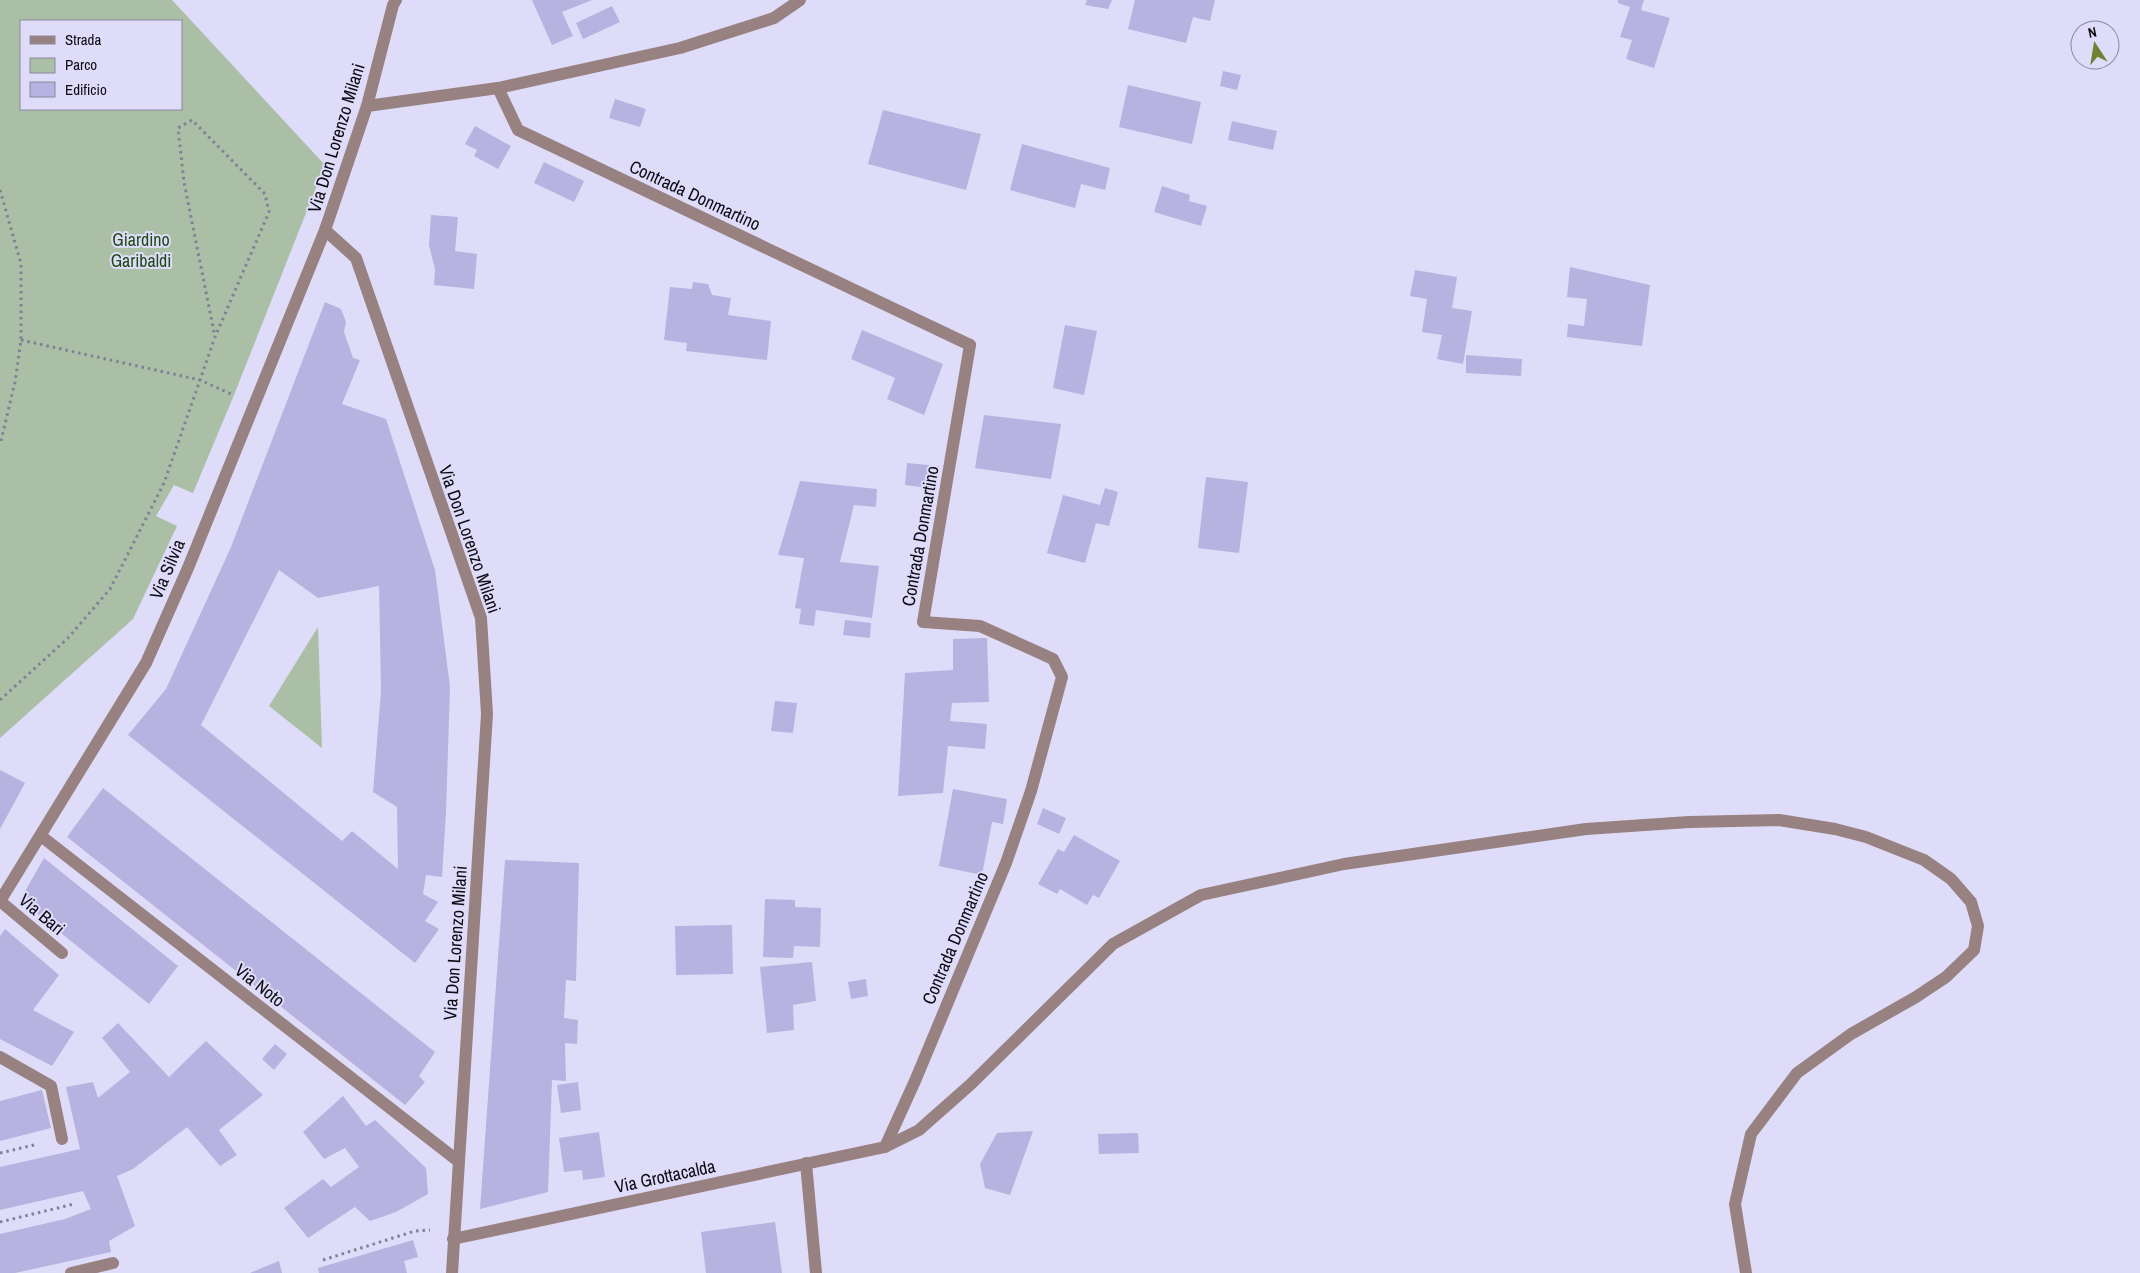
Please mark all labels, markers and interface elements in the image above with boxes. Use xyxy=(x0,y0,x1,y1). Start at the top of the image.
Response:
legend xyxy=(20,20,182,110)
north arrow xyxy=(2070,20,2120,70)
text: N xyxy=(2086,23,2098,42)
text: Strada xyxy=(65,29,101,50)
text: Parco xyxy=(65,54,97,75)
street label: Via Don Lorenzo Milani xyxy=(301,60,371,216)
text: Edificio xyxy=(65,79,107,100)
street label: Contrada Donmartino xyxy=(625,154,765,236)
park label: Giardino Garibaldi xyxy=(111,227,171,273)
street label: Via Don Lorenzo Milani xyxy=(433,462,507,616)
street label: Contrada Donmartino xyxy=(895,464,945,608)
street label: Via Silvia xyxy=(143,535,191,603)
street label: Via Don Lorenzo Milani xyxy=(437,865,473,1021)
street label: Contrada Donmartino xyxy=(916,868,994,1008)
street label: Via Bari xyxy=(14,887,70,941)
street label: Via Noto xyxy=(230,958,290,1012)
street label: Via Grottacalda xyxy=(612,1153,718,1199)

